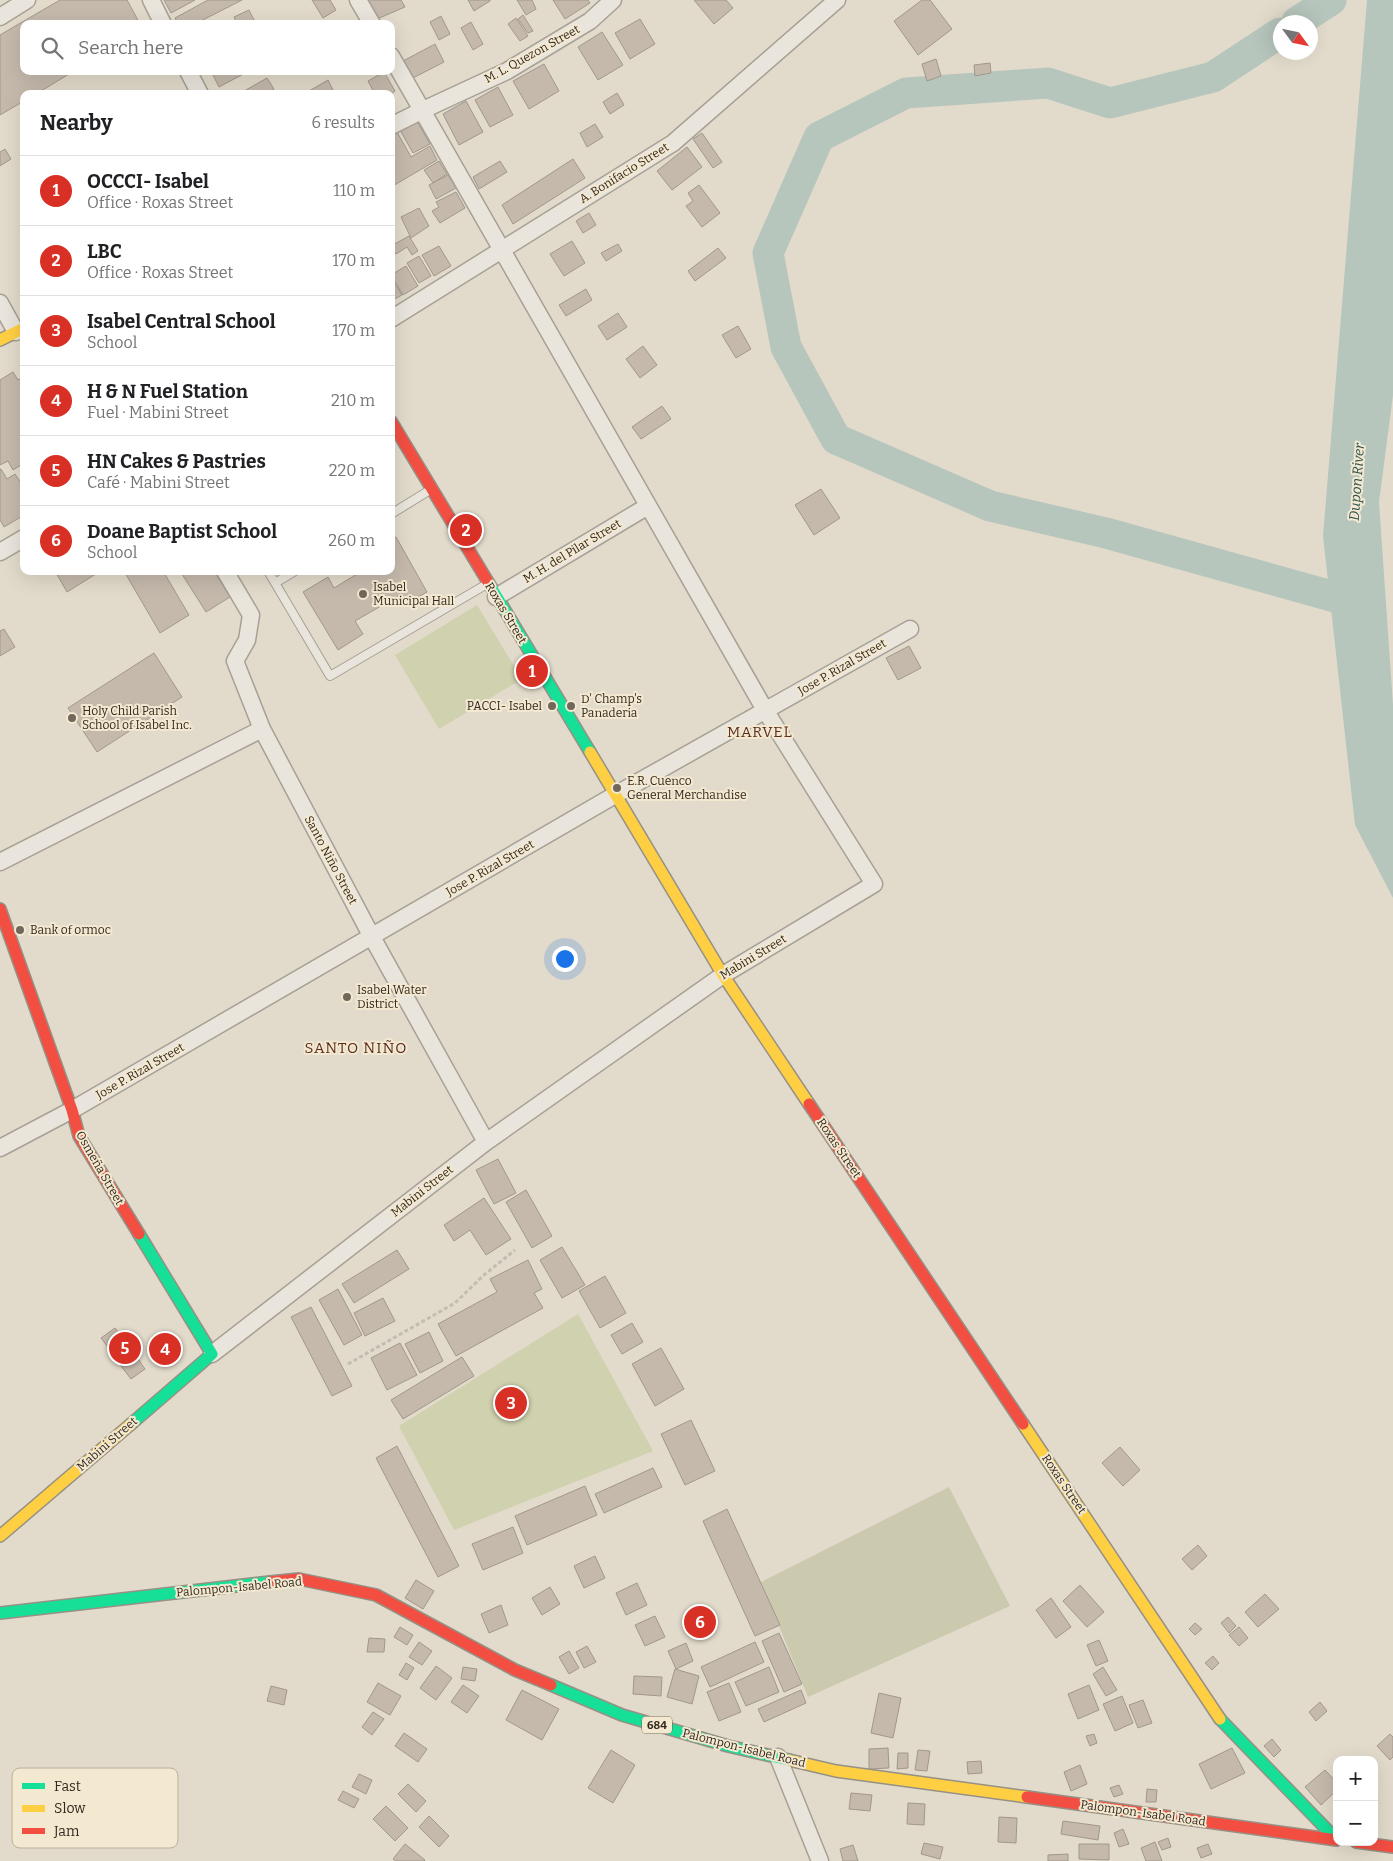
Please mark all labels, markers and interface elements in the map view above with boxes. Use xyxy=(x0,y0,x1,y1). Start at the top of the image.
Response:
north arrow xyxy=(1273,15,1318,60)
search box xyxy=(20,20,395,75)
street label: M. L. Quezon Street xyxy=(482,22,583,86)
icon: search xyxy=(38,34,66,62)
text: Search here xyxy=(78,36,183,59)
text: Nearby xyxy=(40,110,113,136)
text: 6 results xyxy=(312,113,375,132)
street label: A. Bonifacio Street xyxy=(577,140,672,206)
text: OCCCI- Isabel xyxy=(87,170,209,193)
text: 1 xyxy=(53,181,59,200)
text: 110 m xyxy=(333,181,375,200)
text: Office · Roxas Street xyxy=(87,193,233,212)
text: LBC xyxy=(87,240,122,263)
text: 2 xyxy=(51,251,61,270)
text: 170 m xyxy=(332,251,375,270)
text: Office · Roxas Street xyxy=(87,263,233,282)
text: Isabel Central School xyxy=(87,310,276,333)
text: 3 xyxy=(51,321,61,340)
text: 170 m xyxy=(332,321,375,340)
text: School xyxy=(87,333,137,352)
text: H & N Fuel Station xyxy=(87,380,248,403)
text: 4 xyxy=(51,391,61,410)
text: 210 m xyxy=(331,391,375,410)
text: Fuel · Mabini Street xyxy=(87,403,229,422)
water label: Dupon River xyxy=(1346,441,1368,521)
text: HN Cakes & Pastries xyxy=(87,450,266,473)
text: 5 xyxy=(52,461,60,480)
text: 220 m xyxy=(329,461,375,480)
text: Café · Mabini Street xyxy=(87,473,230,492)
pin: 2 xyxy=(450,511,482,549)
street label: M. H. del Pilar Street xyxy=(521,516,624,586)
text: Doane Baptist School xyxy=(87,520,277,543)
text: 6 xyxy=(51,531,61,550)
text: 260 m xyxy=(328,531,375,550)
text: School xyxy=(87,543,137,562)
place label: Isabel Municipal Hall xyxy=(373,580,455,608)
street label: Roxas Street xyxy=(482,580,530,647)
marker: Isabel Municipal Hall xyxy=(357,588,369,600)
street label: Jose P. Rizal Street xyxy=(795,636,889,698)
pin: 1 xyxy=(516,652,548,690)
place label: D' Champ's Panaderia xyxy=(581,692,642,720)
place label: PACCI- Isabel xyxy=(467,699,543,713)
marker: PACCI- Isabel xyxy=(546,700,558,712)
marker: D' Champ's Panaderia xyxy=(565,700,577,712)
place label: Holy Child Parish School of Isabel Inc. xyxy=(82,704,192,732)
marker: Holy Child Parish School of Isabel Inc. xyxy=(66,712,78,724)
district label: MARVEL xyxy=(727,723,793,741)
place label: E.R. Cuenco General Merchandise xyxy=(627,774,747,802)
marker: E.R. Cuenco General Merchandise xyxy=(611,782,623,794)
street label: Santo Niño Street xyxy=(302,813,361,907)
street label: Jose P. Rizal Street xyxy=(443,837,537,899)
place label: Bank of ormoc xyxy=(30,923,111,937)
marker: Bank of ormoc xyxy=(14,924,26,936)
street label: Mabini Street xyxy=(717,931,789,982)
your location xyxy=(552,946,578,972)
place label: Isabel Water District xyxy=(357,983,427,1011)
marker: Isabel Water District xyxy=(341,991,353,1003)
district label: SANTO NIÑO xyxy=(305,1039,407,1057)
street label: Jose P. Rizal Street xyxy=(93,1040,187,1102)
street label: Roxas Street xyxy=(814,1115,864,1181)
street label: Osmeña Street xyxy=(73,1129,127,1208)
street label: Mabini Street xyxy=(388,1162,456,1220)
pin: 5 xyxy=(109,1329,141,1367)
pin: 4 xyxy=(149,1330,181,1368)
pin: 3 xyxy=(495,1384,527,1422)
street label: Mabini Street xyxy=(74,1414,140,1474)
street label: Roxas Street xyxy=(1039,1451,1089,1517)
street label: Palompon-Isabel Road xyxy=(175,1575,303,1599)
pin: 6 xyxy=(684,1603,716,1641)
road number: 684 xyxy=(642,1716,672,1734)
street label: Palompon-Isabel Road xyxy=(681,1726,807,1770)
map controls xyxy=(1333,1756,1378,1846)
button: + xyxy=(1333,1756,1378,1801)
legend xyxy=(12,1768,178,1848)
text: Fast xyxy=(54,1778,81,1795)
street label: Palompon-Isabel Road xyxy=(1079,1797,1207,1829)
text: Slow xyxy=(54,1800,86,1817)
button: − xyxy=(1333,1801,1378,1846)
text: Jam xyxy=(53,1823,80,1840)

